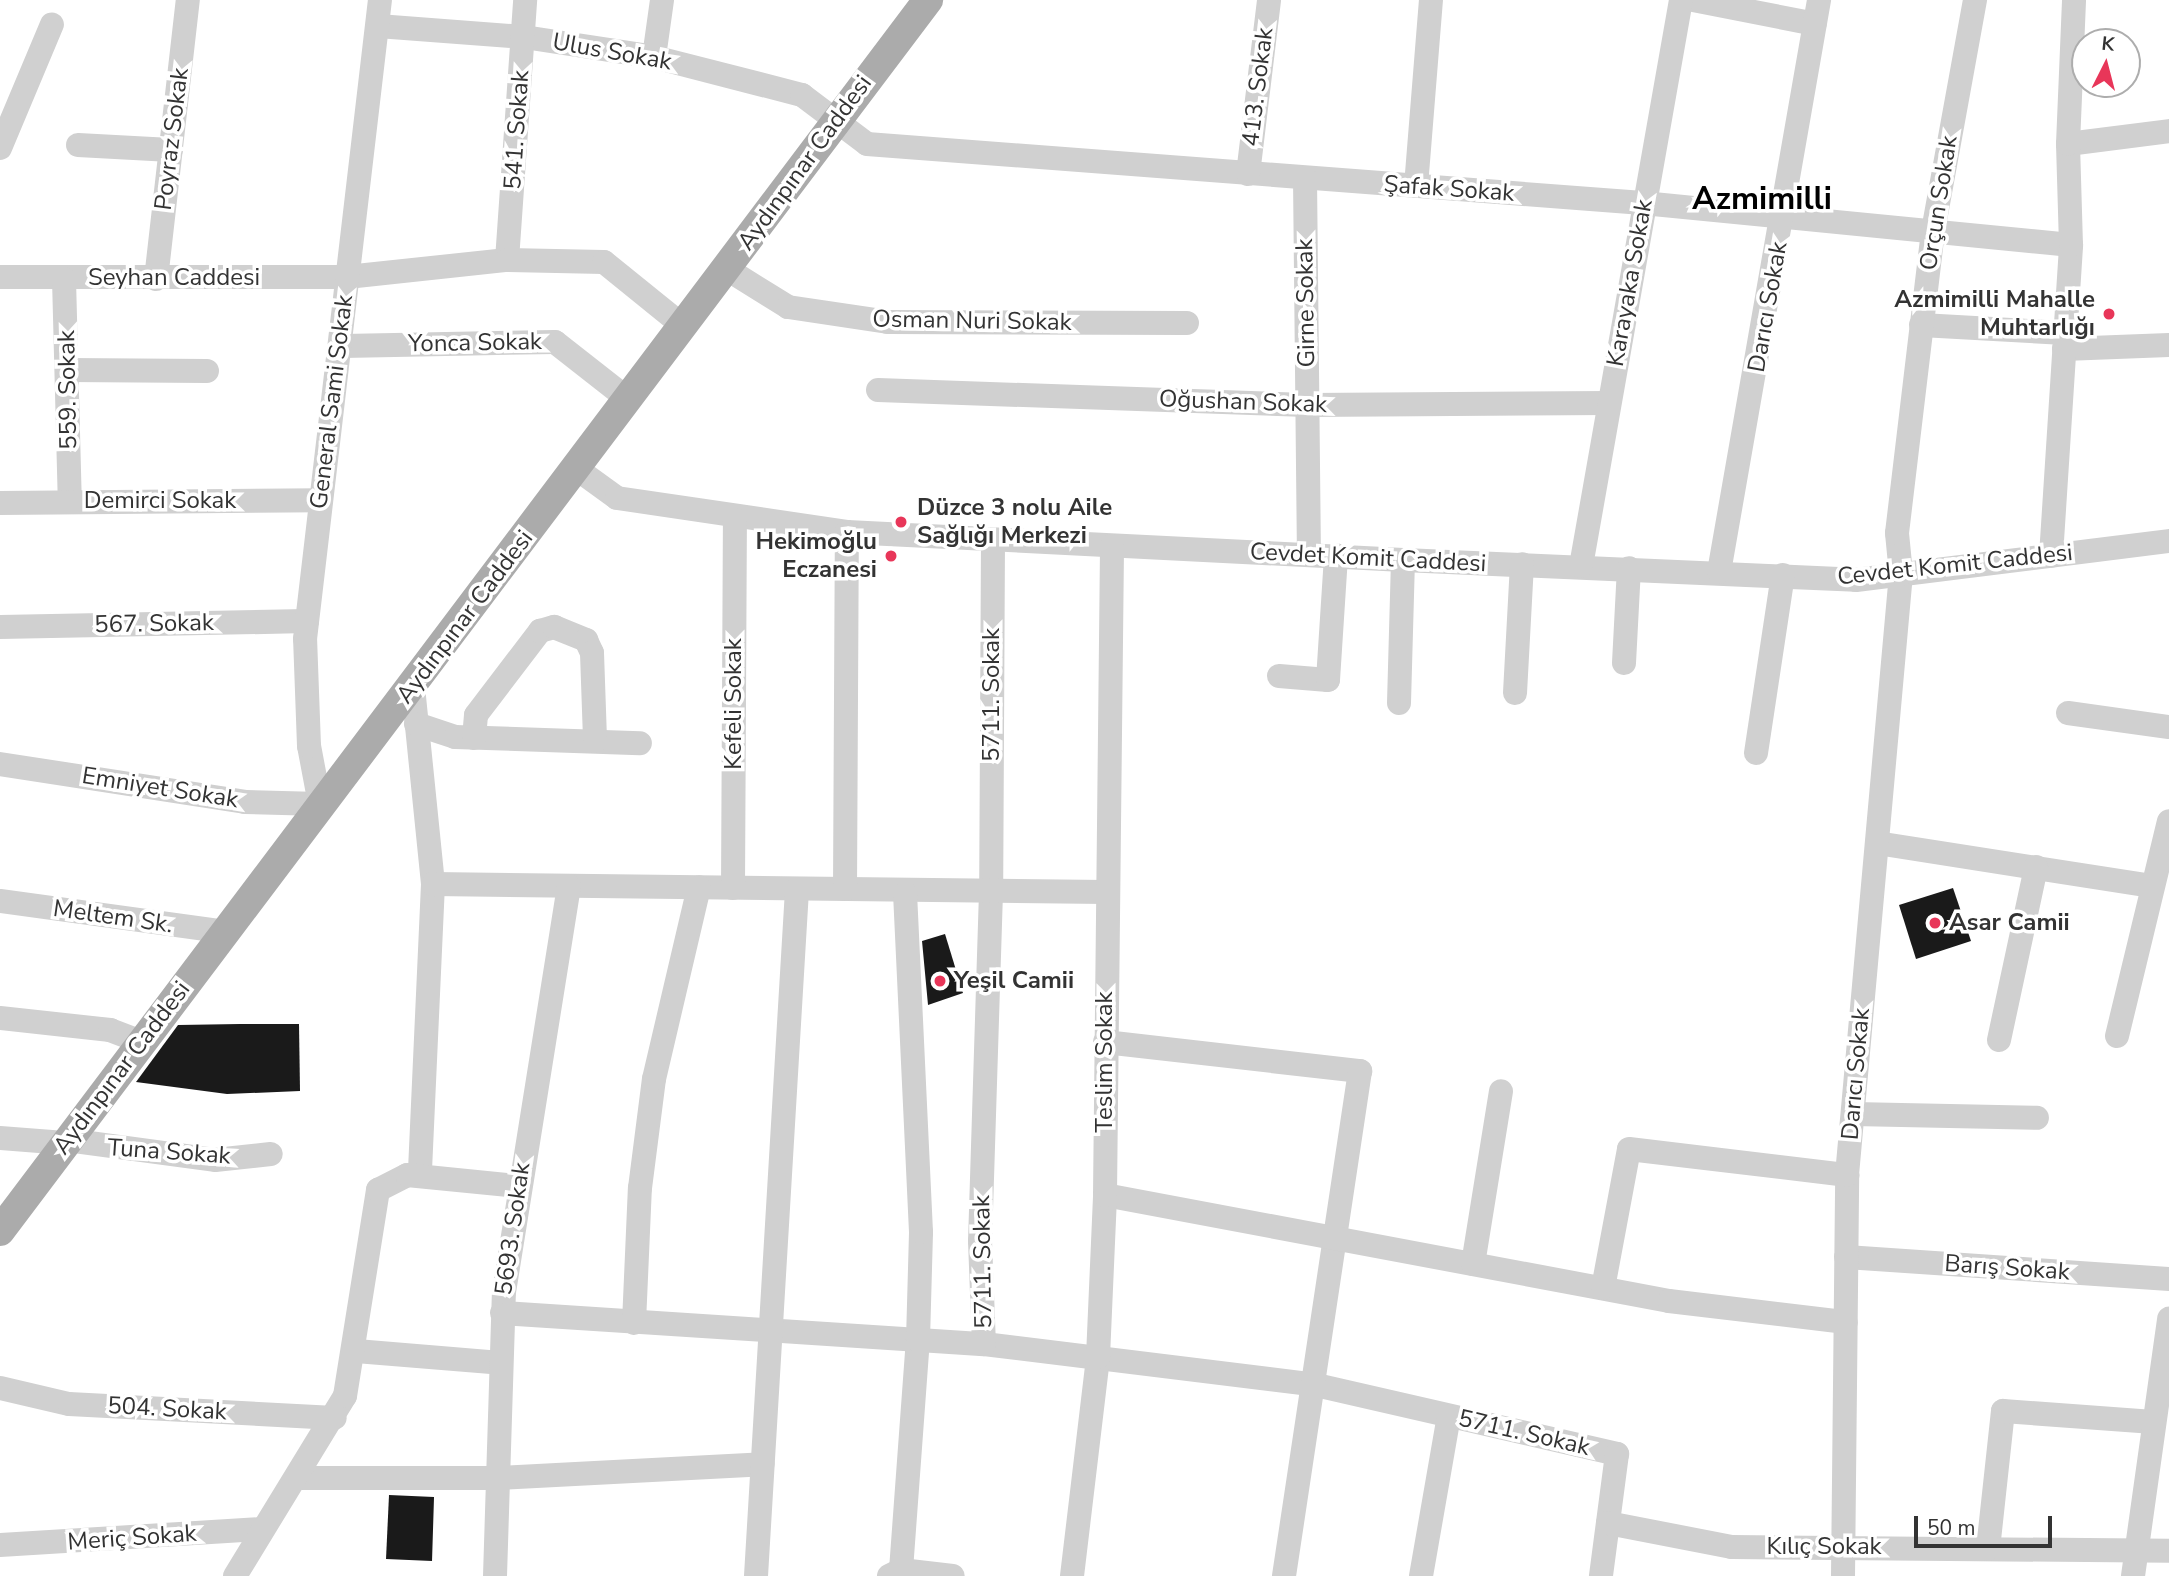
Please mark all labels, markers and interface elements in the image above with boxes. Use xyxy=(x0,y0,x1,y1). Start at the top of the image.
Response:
street label: 413. Sokak xyxy=(1236,26,1280,148)
street label: Ulus Sokak xyxy=(550,27,674,77)
north arrow xyxy=(2071,28,2141,98)
text: K xyxy=(2100,31,2116,58)
street label: Poyraz Sokak xyxy=(149,66,195,212)
street label: 541. Sokak xyxy=(498,69,536,191)
street label: Aydınpınar Caddesi xyxy=(732,70,878,256)
street label: Orçun Sokak xyxy=(1914,134,1964,272)
street label: Şafak Sokak xyxy=(1383,170,1515,208)
district label: Azmimilli xyxy=(1692,180,1832,218)
street label: Karayaka Sokak xyxy=(1601,197,1659,369)
street label: Girne Sokak xyxy=(1290,238,1322,368)
street label: Darıcı Sokak xyxy=(1742,239,1794,375)
street label: Seyhan Caddesi xyxy=(88,264,260,292)
place label: Azmimilli Mahalle Muhtarlığı xyxy=(1894,286,2095,342)
street label: General Sami Sokak xyxy=(305,293,359,511)
street label: Osman Nuri Sokak xyxy=(872,305,1072,337)
marker: Azmimilli Mahalle Muhtarlığı xyxy=(2101,306,2117,322)
street label: Yonca Sokak xyxy=(408,327,542,359)
street label: 559. Sokak xyxy=(53,330,83,450)
street label: Oğushan Sokak xyxy=(1158,385,1328,419)
street label: Demirci Sokak xyxy=(84,487,236,515)
place label: Düzce 3 nolu Aile Sağlığı Merkezi xyxy=(917,494,1112,550)
marker: Düzce 3 nolu Aile Sağlığı Merkezi xyxy=(891,512,911,532)
street label: Aydınpınar Caddesi xyxy=(391,525,539,709)
place label: Hekimoğlu Eczanesi xyxy=(756,528,877,584)
street label: Cevdet Komit Caddesi xyxy=(1249,537,1487,579)
street label: Cevdet Komit Caddesi xyxy=(1836,538,2074,592)
marker: Hekimoğlu Eczanesi xyxy=(883,548,899,564)
street label: 567. Sokak xyxy=(94,609,214,639)
street label: 5711. Sokak xyxy=(978,628,1006,762)
street label: Kefeli Sokak xyxy=(720,638,748,770)
street label: Emniyet Sokak xyxy=(80,761,240,815)
street label: Meltem Sk. xyxy=(51,894,175,940)
place label: Asar Camii xyxy=(1949,909,2070,937)
marker: Asar Camii xyxy=(1927,915,1943,931)
place label: Yeşil Camii xyxy=(954,967,1074,995)
marker: Yeşil Camii xyxy=(932,973,948,989)
street label: Aydınpınar Caddesi xyxy=(48,976,196,1160)
street label: Teslim Sokak xyxy=(1091,991,1119,1133)
street label: Darıcı Sokak xyxy=(1836,1007,1876,1141)
street label: Tuna Sokak xyxy=(106,1133,232,1171)
street label: 5693. Sokak xyxy=(489,1161,537,1297)
street label: 5711. Sokak xyxy=(967,1195,999,1329)
street label: Barış Sokak xyxy=(1943,1249,2071,1287)
street label: 504. Sokak xyxy=(107,1391,227,1427)
street label: 5711. Sokak xyxy=(1456,1404,1592,1462)
scale bar xyxy=(1917,1502,2055,1546)
text: 50 m xyxy=(1927,1514,1976,1542)
street label: Meriç Sokak xyxy=(66,1519,198,1557)
street label: Kılıç Sokak xyxy=(1766,1533,1882,1561)

